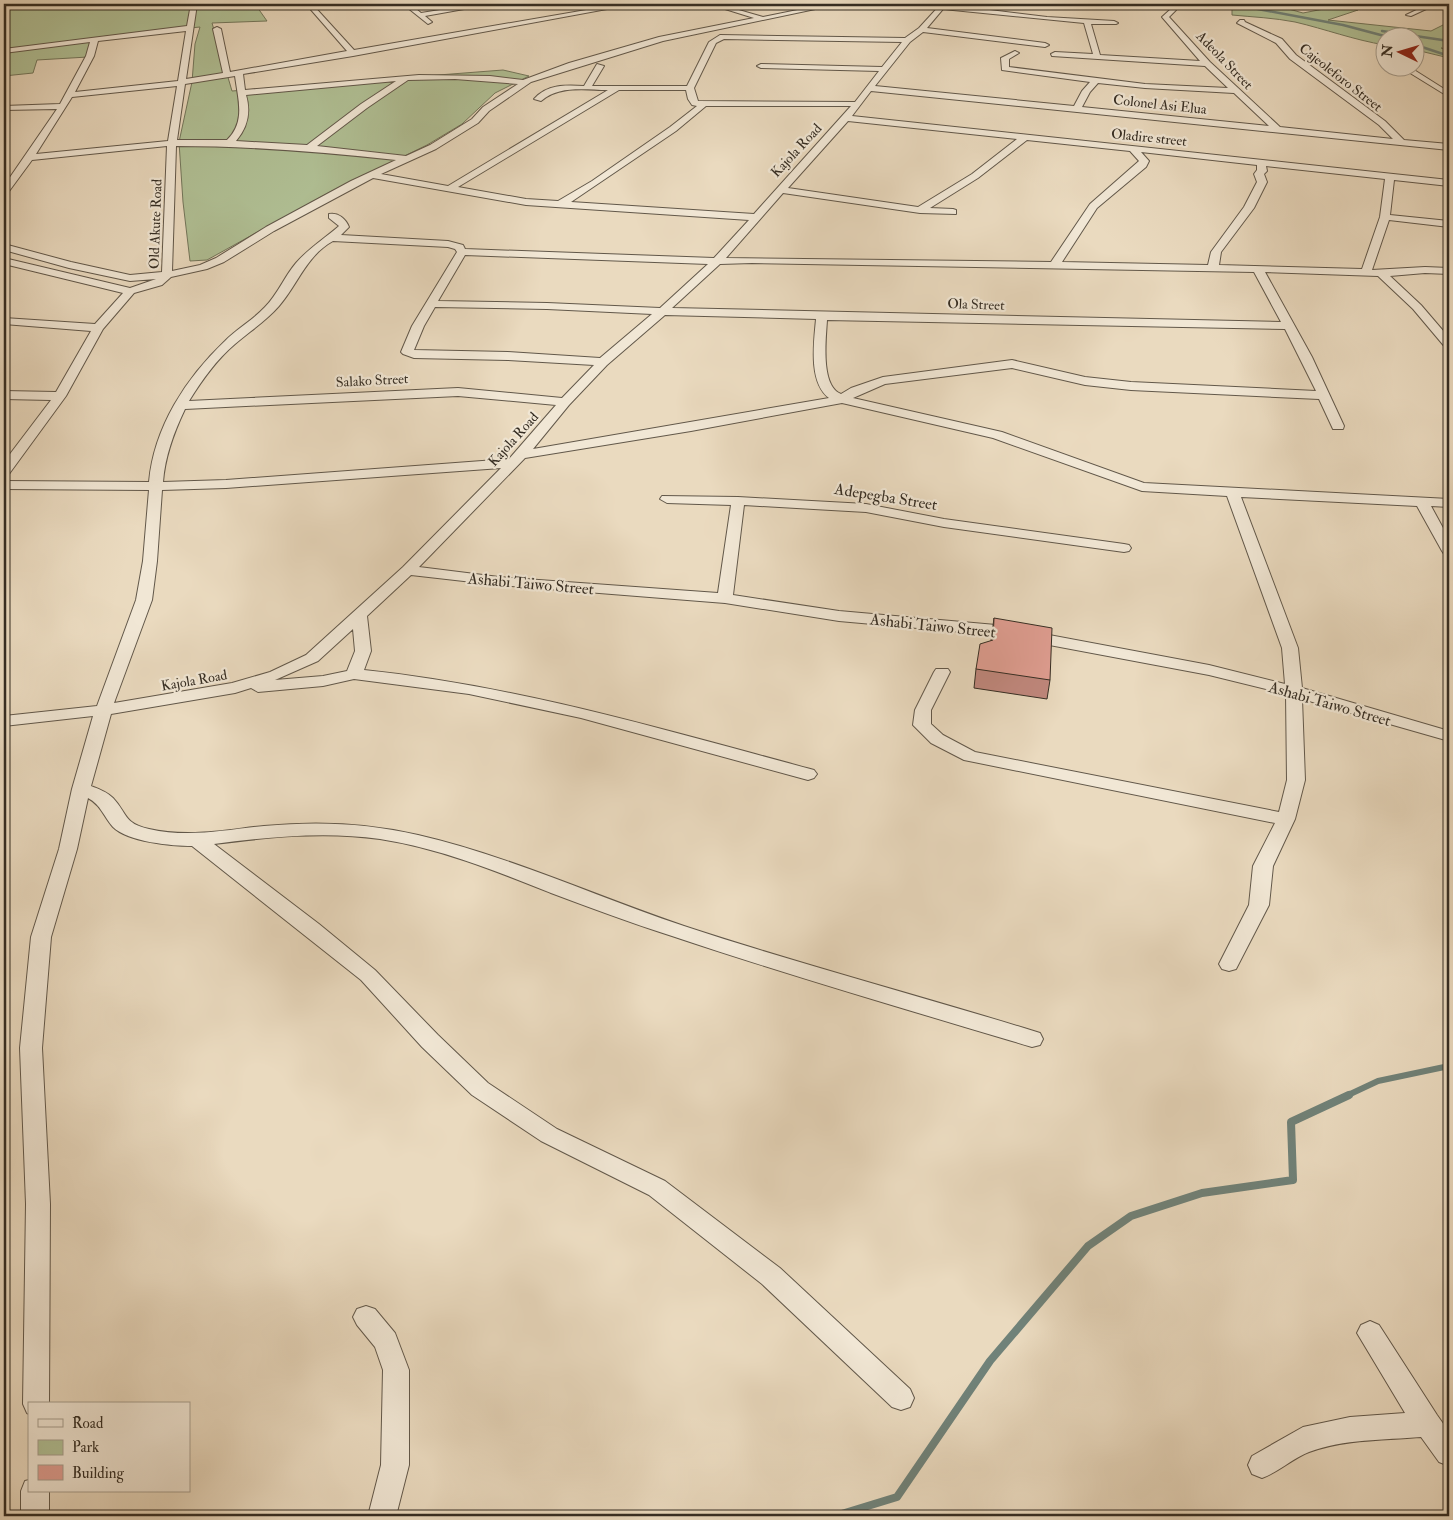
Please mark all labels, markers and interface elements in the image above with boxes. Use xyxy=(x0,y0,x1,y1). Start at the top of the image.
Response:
street label: Adeola Street xyxy=(1192,27,1257,93)
north arrow xyxy=(1376,28,1426,78)
street label: Cajeoleforo Street xyxy=(1296,40,1386,115)
text: N xyxy=(1378,43,1397,59)
street label: Colonel Asi Elua xyxy=(1112,91,1208,118)
street label: Kajola Road xyxy=(767,120,826,181)
street label: Oladire street xyxy=(1110,125,1188,150)
street label: Old Akute Road xyxy=(145,179,166,269)
street label: Ola Street xyxy=(947,295,1005,314)
street label: Salako Street xyxy=(335,370,409,391)
street label: Kajola Road xyxy=(485,409,542,470)
street label: Adepegba Street xyxy=(832,479,939,516)
street label: Ashabi Taiwo Street xyxy=(466,568,595,599)
street label: Ashabi Taiwo Street xyxy=(868,609,997,643)
street label: Kajola Road xyxy=(160,666,229,695)
street label: Ashabi Taiwo Street xyxy=(1265,677,1393,731)
legend xyxy=(28,1402,190,1492)
text: Road xyxy=(72,1414,104,1433)
text: Park xyxy=(72,1438,99,1457)
text: Building xyxy=(72,1464,124,1483)

